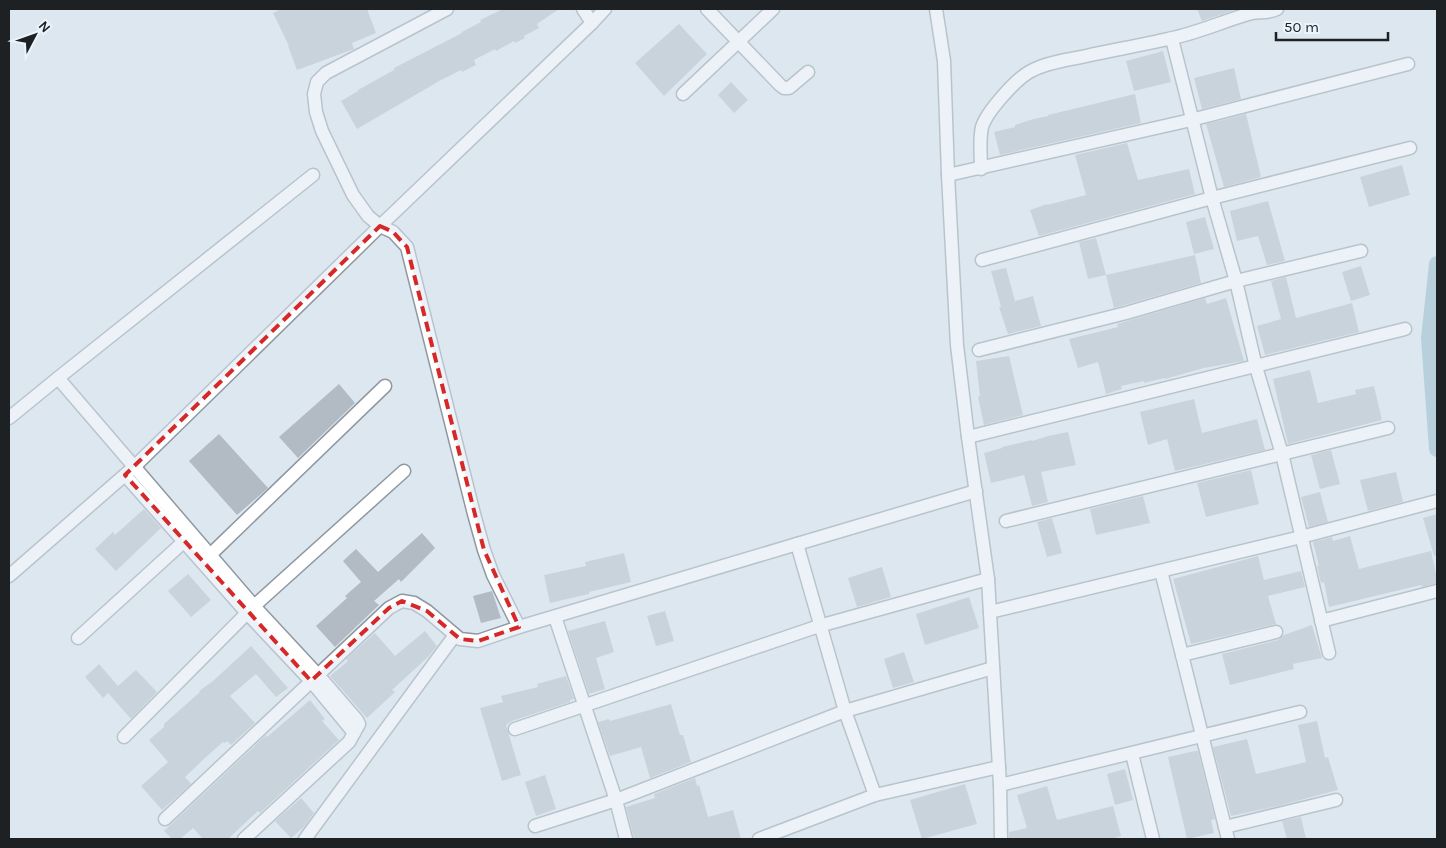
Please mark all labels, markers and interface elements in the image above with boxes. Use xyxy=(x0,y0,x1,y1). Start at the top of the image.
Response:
north arrow xyxy=(10,10,60,60)
scale bar xyxy=(1276,10,1388,42)
text: N xyxy=(35,17,54,36)
text: 50 m xyxy=(1284,18,1319,36)

